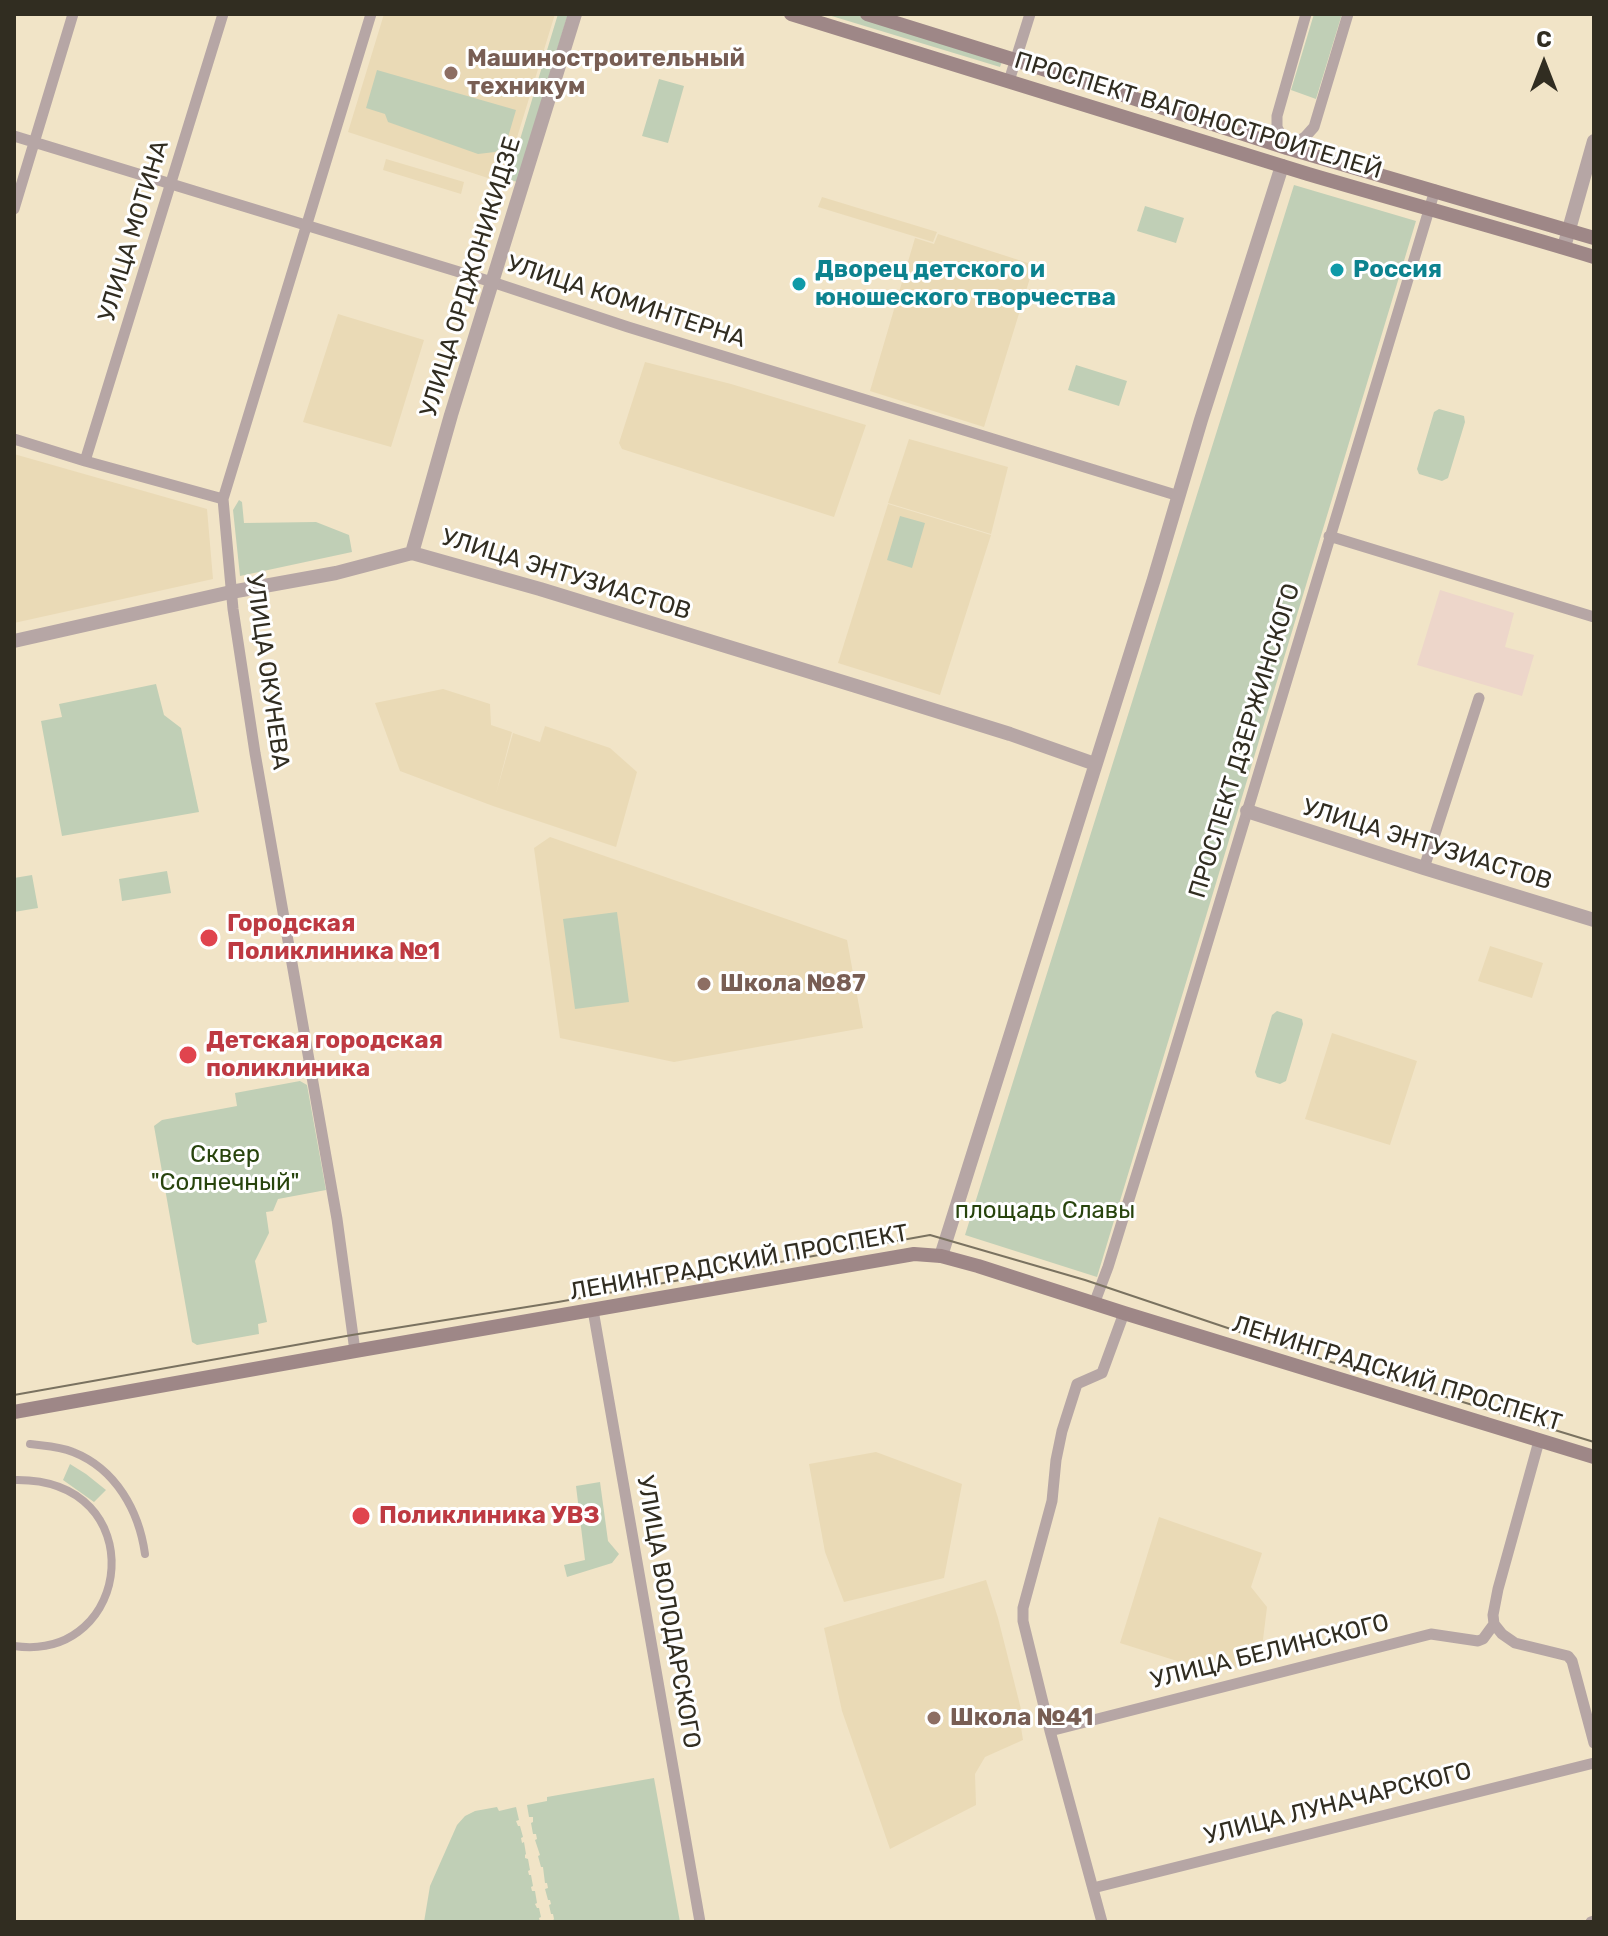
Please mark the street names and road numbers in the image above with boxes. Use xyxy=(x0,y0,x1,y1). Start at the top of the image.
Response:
street label: ПРОСПЕКТ ВАГОНОСТРОИТЕЛЕЙ xyxy=(1011,46,1385,186)
street label: УЛИЦА ОРДЖОНИКИДЗЕ xyxy=(415,134,527,420)
street label: УЛИЦА МОТИНА xyxy=(93,137,175,325)
street label: УЛИЦА КОМИНТЕРНА xyxy=(503,250,749,354)
street label: УЛИЦА ЭНТУЗИАСТОВ xyxy=(438,523,694,627)
street label: УЛИЦА ОКУНЕВА xyxy=(239,572,295,772)
street label: ПРОСПЕКТ ДЗЕРЖИНСКОГО xyxy=(1183,580,1307,902)
street label: УЛИЦА ЭНТУЗИАСТОВ xyxy=(1299,793,1555,897)
street label: ЛЕНИНГРАДСКИЙ ПРОСПЕКТ xyxy=(568,1219,910,1307)
street label: ЛЕНИНГРАДСКИЙ ПРОСПЕКТ xyxy=(1229,1310,1565,1438)
street label: УЛИЦА ВОЛОДАРСКОГО xyxy=(630,1473,706,1751)
street label: УЛИЦА БЕЛИНСКОГО xyxy=(1148,1608,1392,1696)
street label: УЛИЦА ЛУНАЧАРСКОГО xyxy=(1201,1757,1475,1851)

